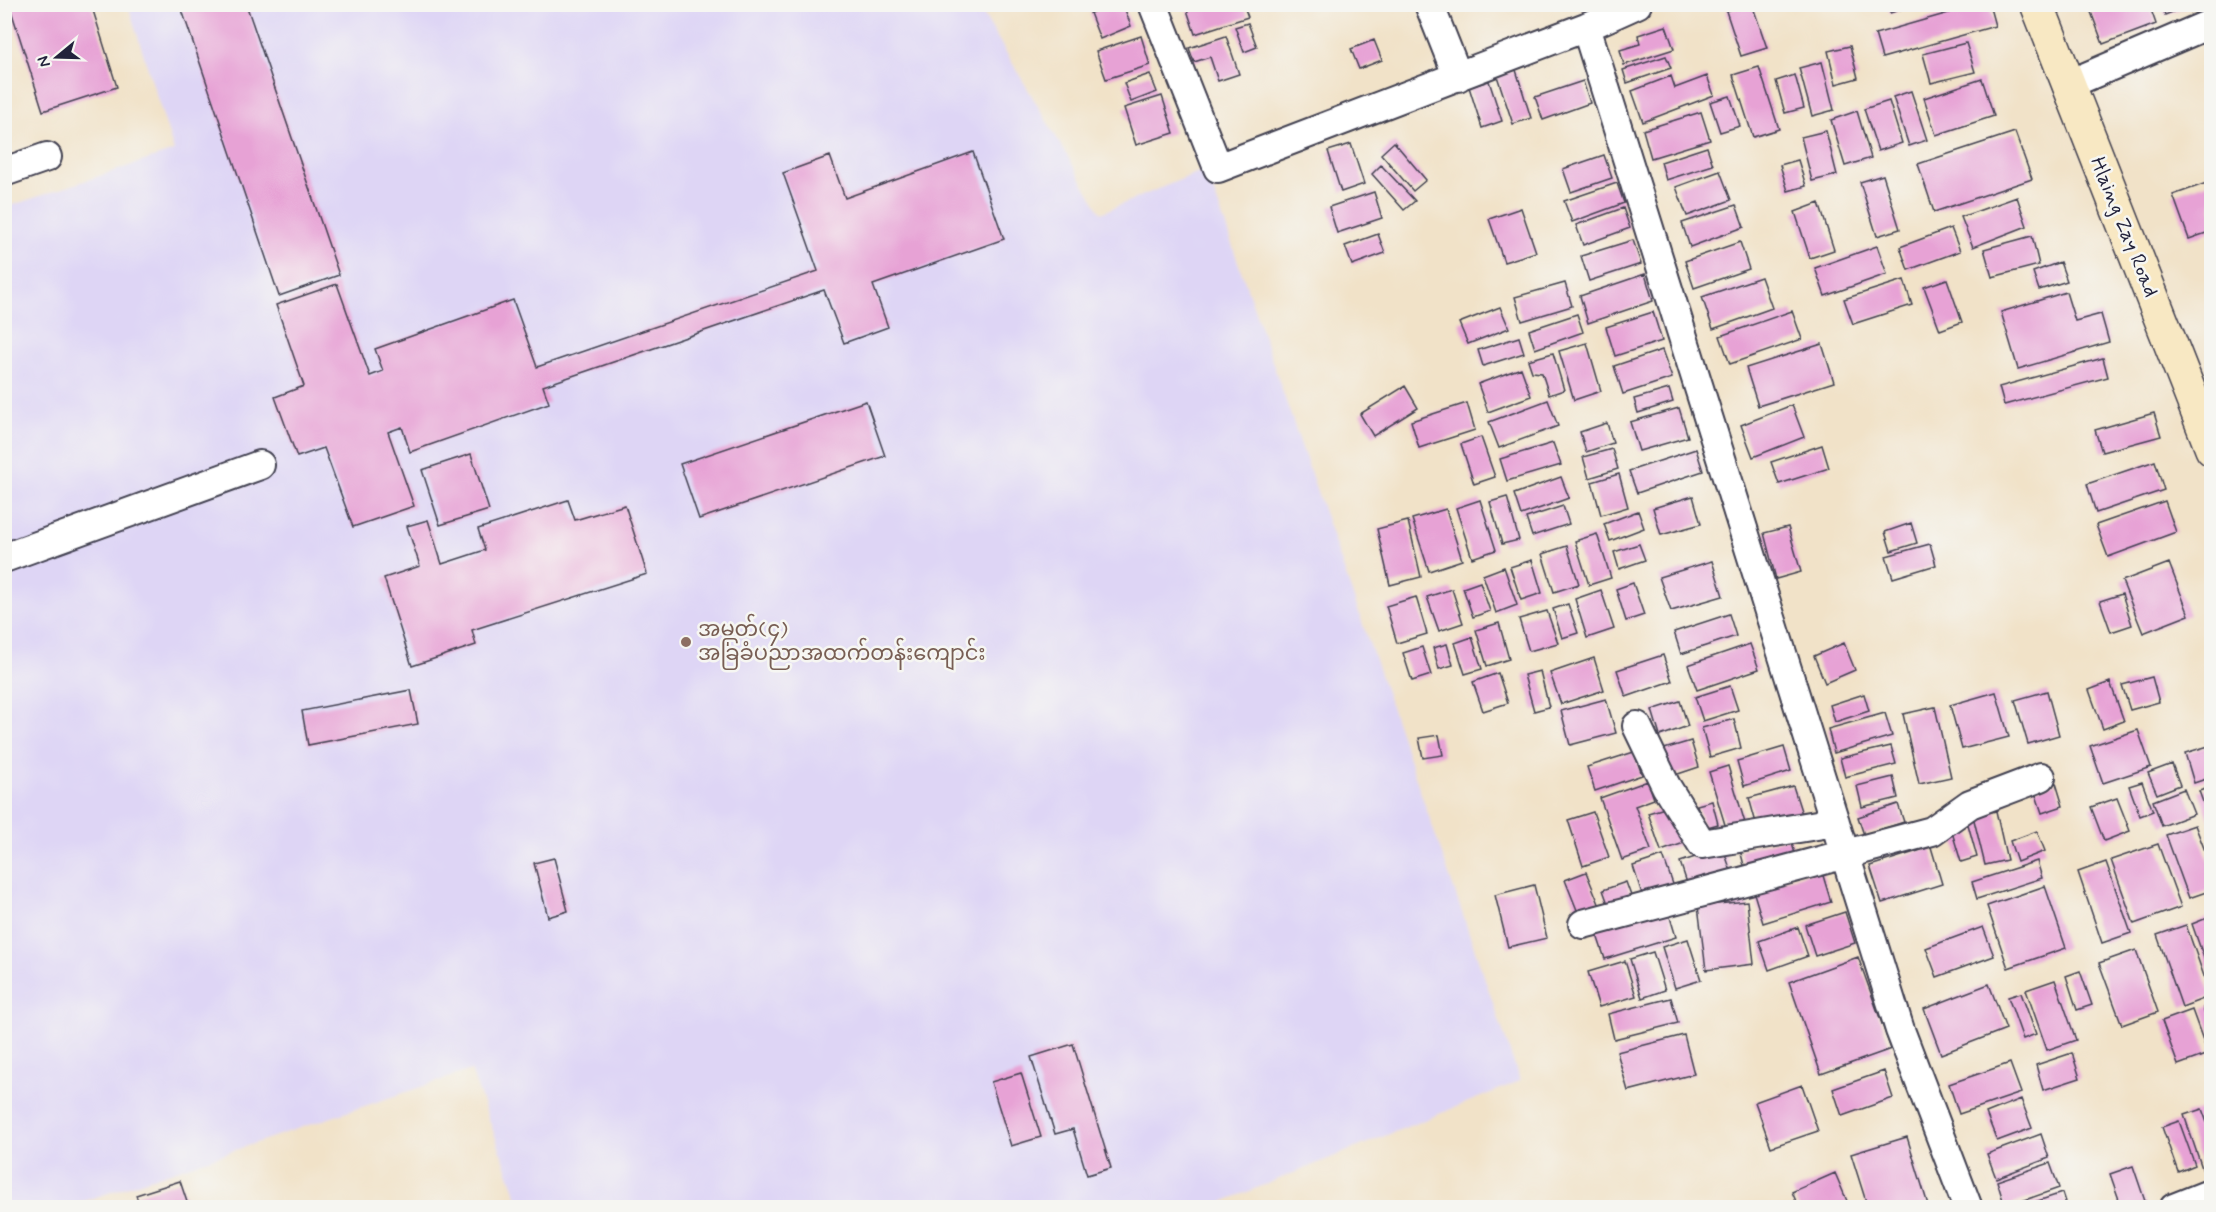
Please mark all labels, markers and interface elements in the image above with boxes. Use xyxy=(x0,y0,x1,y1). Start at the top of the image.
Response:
north arrow xyxy=(27,27,87,87)
text: N xyxy=(33,53,56,70)
street label: Hlaing Zay Road xyxy=(2083,153,2165,301)
place label: အမှတ်(၄) အခြခံပညာအထက်တန်းကျောင်း xyxy=(698,613,986,671)
marker: အမှတ်(၄) အခြခံပညာအထက်တန်းကျောင်း xyxy=(679,635,693,649)

